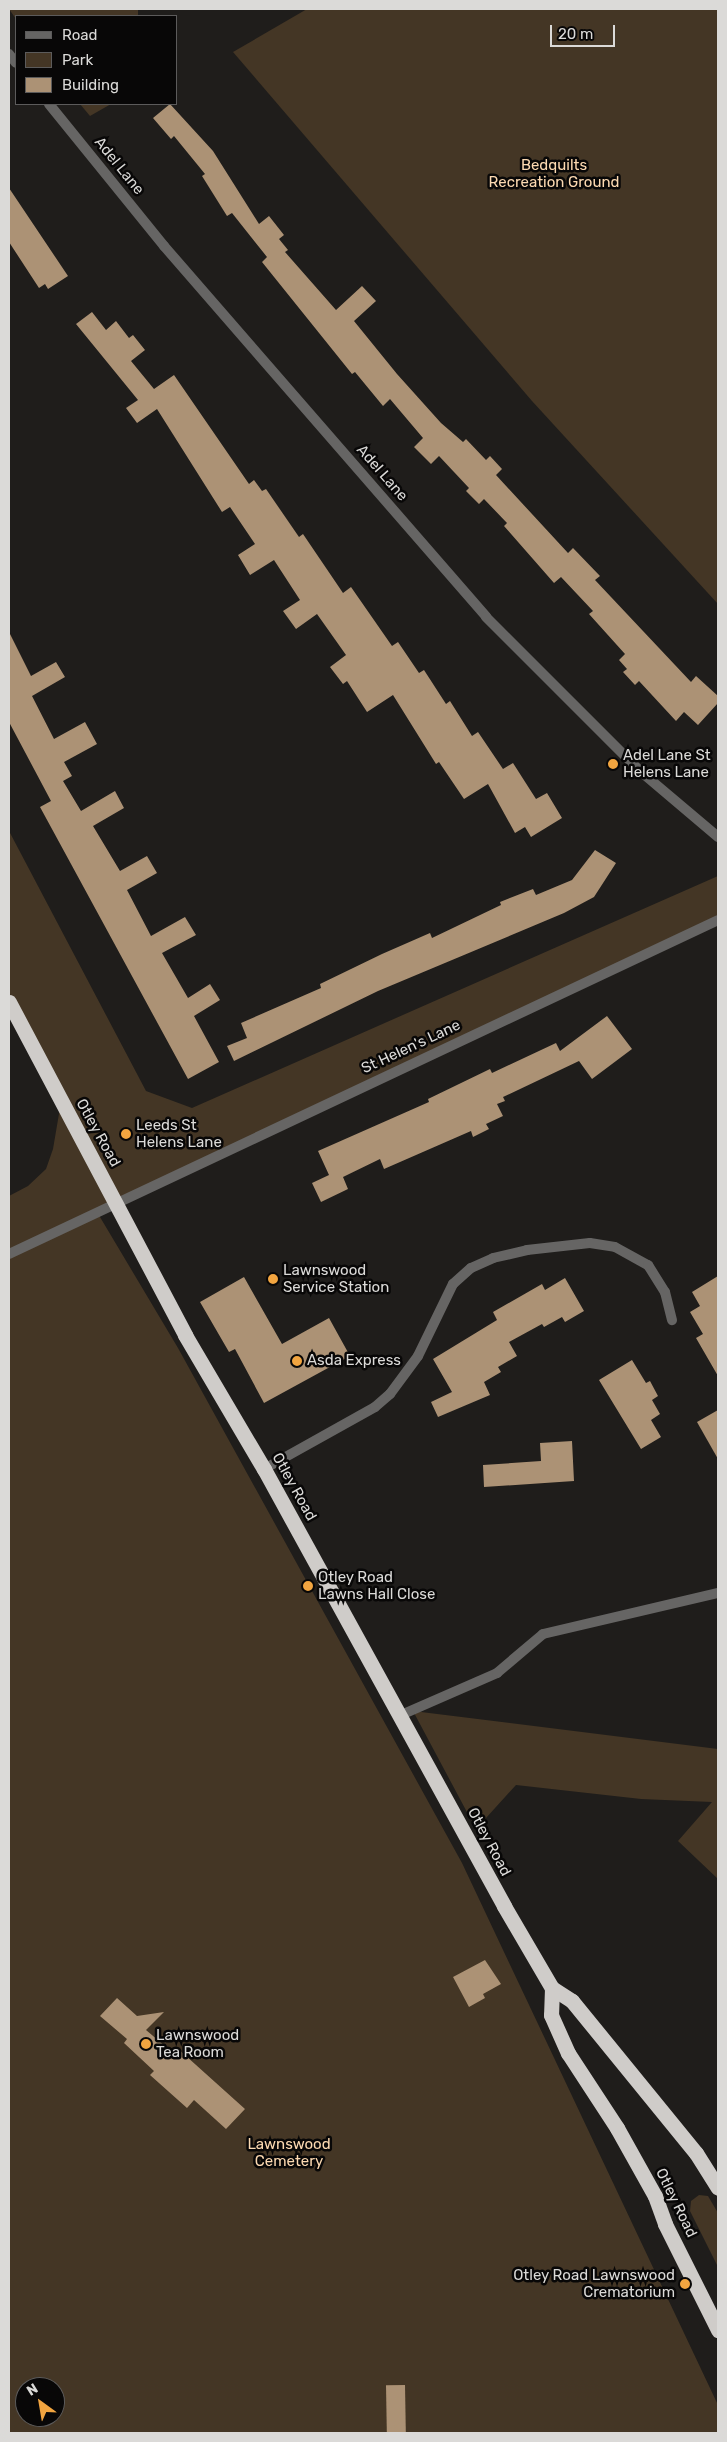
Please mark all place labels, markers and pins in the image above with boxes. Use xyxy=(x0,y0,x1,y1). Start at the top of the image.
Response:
place label: Adel Lane St Helens Lane xyxy=(623,746,711,781)
marker: Adel Lane St Helens Lane xyxy=(607,758,619,770)
place label: Leeds St Helens Lane xyxy=(136,1116,222,1151)
marker: Leeds St Helens Lane xyxy=(120,1128,132,1140)
place label: Lawnswood Service Station xyxy=(283,1261,389,1296)
marker: Lawnswood Service Station xyxy=(267,1273,279,1285)
place label: Asda Express xyxy=(307,1352,401,1370)
marker: Asda Express xyxy=(291,1355,303,1367)
place label: Otley Road Lawns Hall Close xyxy=(318,1568,435,1603)
marker: Otley Road Lawns Hall Close xyxy=(302,1580,314,1592)
place label: Lawnswood Tea Room xyxy=(156,2026,239,2061)
marker: Lawnswood Tea Room xyxy=(140,2038,152,2050)
place label: Otley Road Lawnswood Crematorium xyxy=(513,2266,675,2301)
marker: Otley Road Lawnswood Crematorium xyxy=(679,2278,691,2290)

